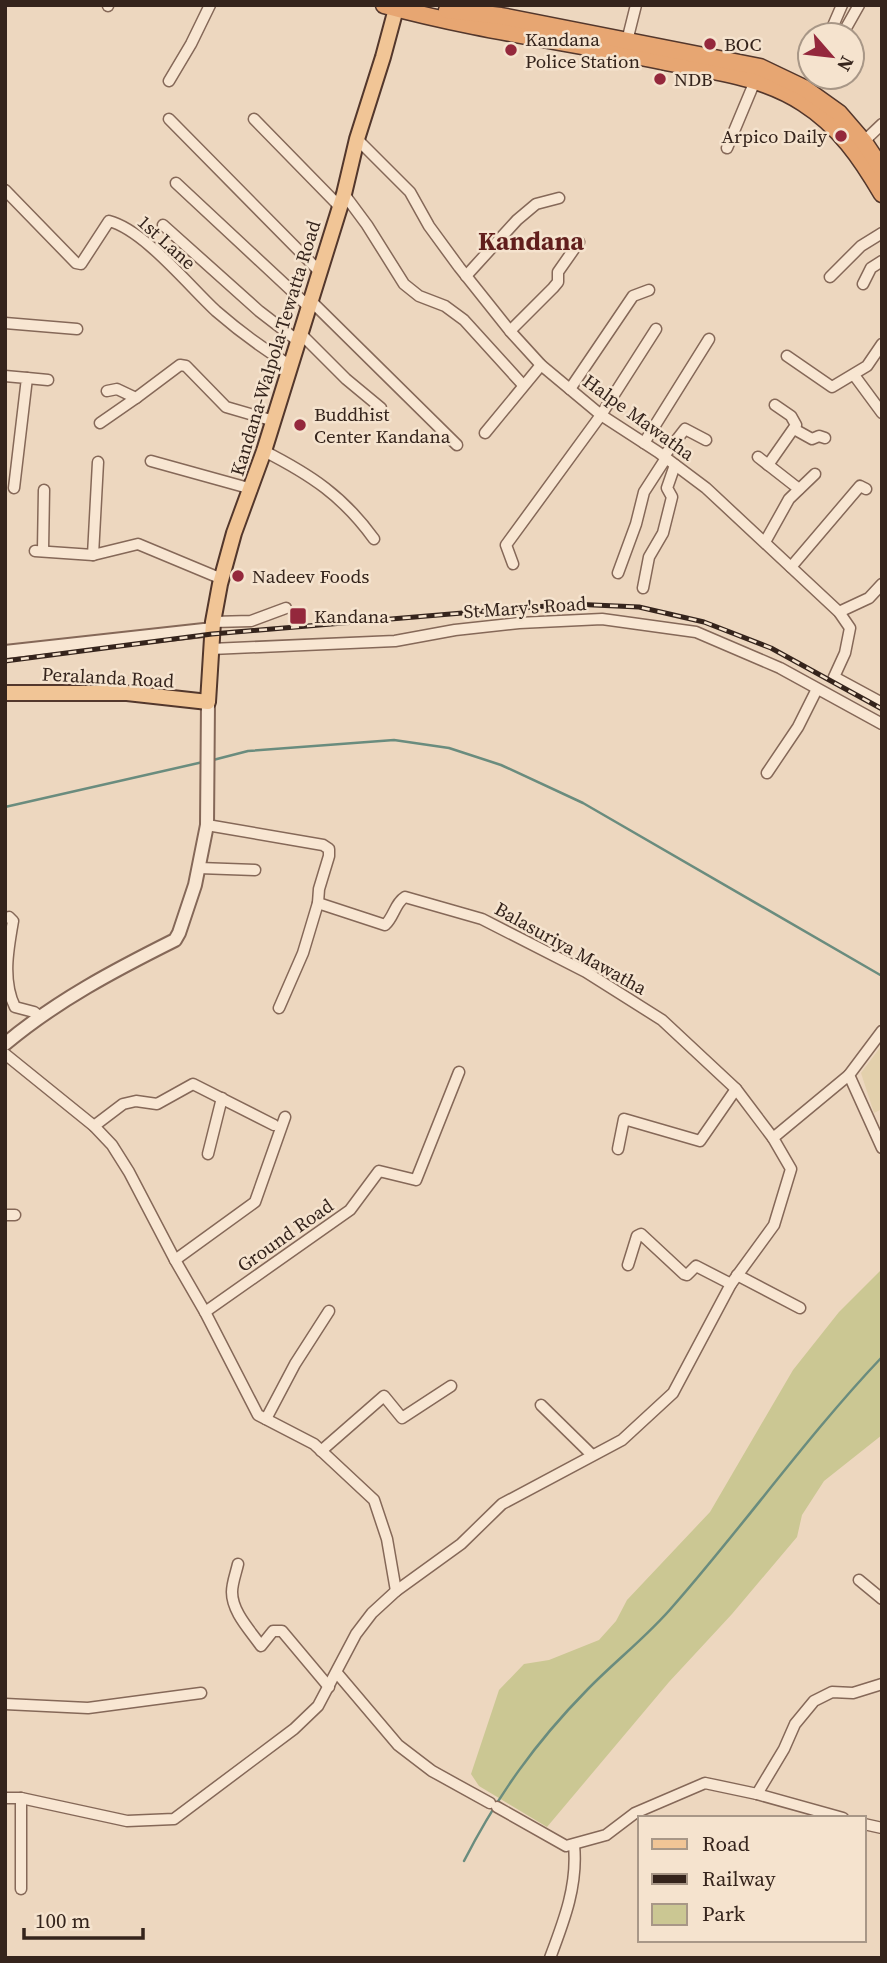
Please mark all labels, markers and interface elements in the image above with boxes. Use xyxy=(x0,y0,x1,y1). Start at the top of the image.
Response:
north arrow xyxy=(796,21,866,91)
place label: Kandana Police Station xyxy=(525,26,640,74)
place label: BOC xyxy=(724,31,761,57)
marker: BOC xyxy=(702,36,718,52)
marker: Kandana Police Station xyxy=(503,42,519,58)
text: N xyxy=(831,52,861,76)
place label: NDB xyxy=(674,66,713,92)
marker: NDB xyxy=(652,71,668,87)
place label: Arpico Daily xyxy=(721,123,827,149)
marker: Arpico Daily xyxy=(833,128,849,144)
street label: 1st Lane xyxy=(132,209,202,275)
street label: Kandana-Walpola-Tewatta Road xyxy=(224,217,326,479)
district label: Kandana xyxy=(478,223,584,259)
street label: Halpe Mawatha xyxy=(578,368,700,466)
place label: Buddhist Center Kandana xyxy=(314,401,451,449)
marker: Buddhist Center Kandana xyxy=(292,417,308,433)
place label: Nadeev Foods xyxy=(252,563,370,589)
marker: Nadeev Foods xyxy=(230,568,246,584)
street label: St Mary's Road xyxy=(463,590,588,624)
place label: Kandana xyxy=(314,603,389,629)
marker: Kandana xyxy=(288,606,308,626)
street label: Peralanda Road xyxy=(41,661,175,693)
street label: Balasuriya Mawatha xyxy=(490,895,652,1001)
street label: Ground Road xyxy=(232,1192,338,1278)
legend xyxy=(638,1816,866,1942)
text: Road xyxy=(702,1829,750,1858)
text: Railway xyxy=(702,1864,776,1893)
scale bar xyxy=(24,1896,144,1940)
text: Park xyxy=(702,1899,746,1928)
text: 100 m xyxy=(35,1906,90,1935)

